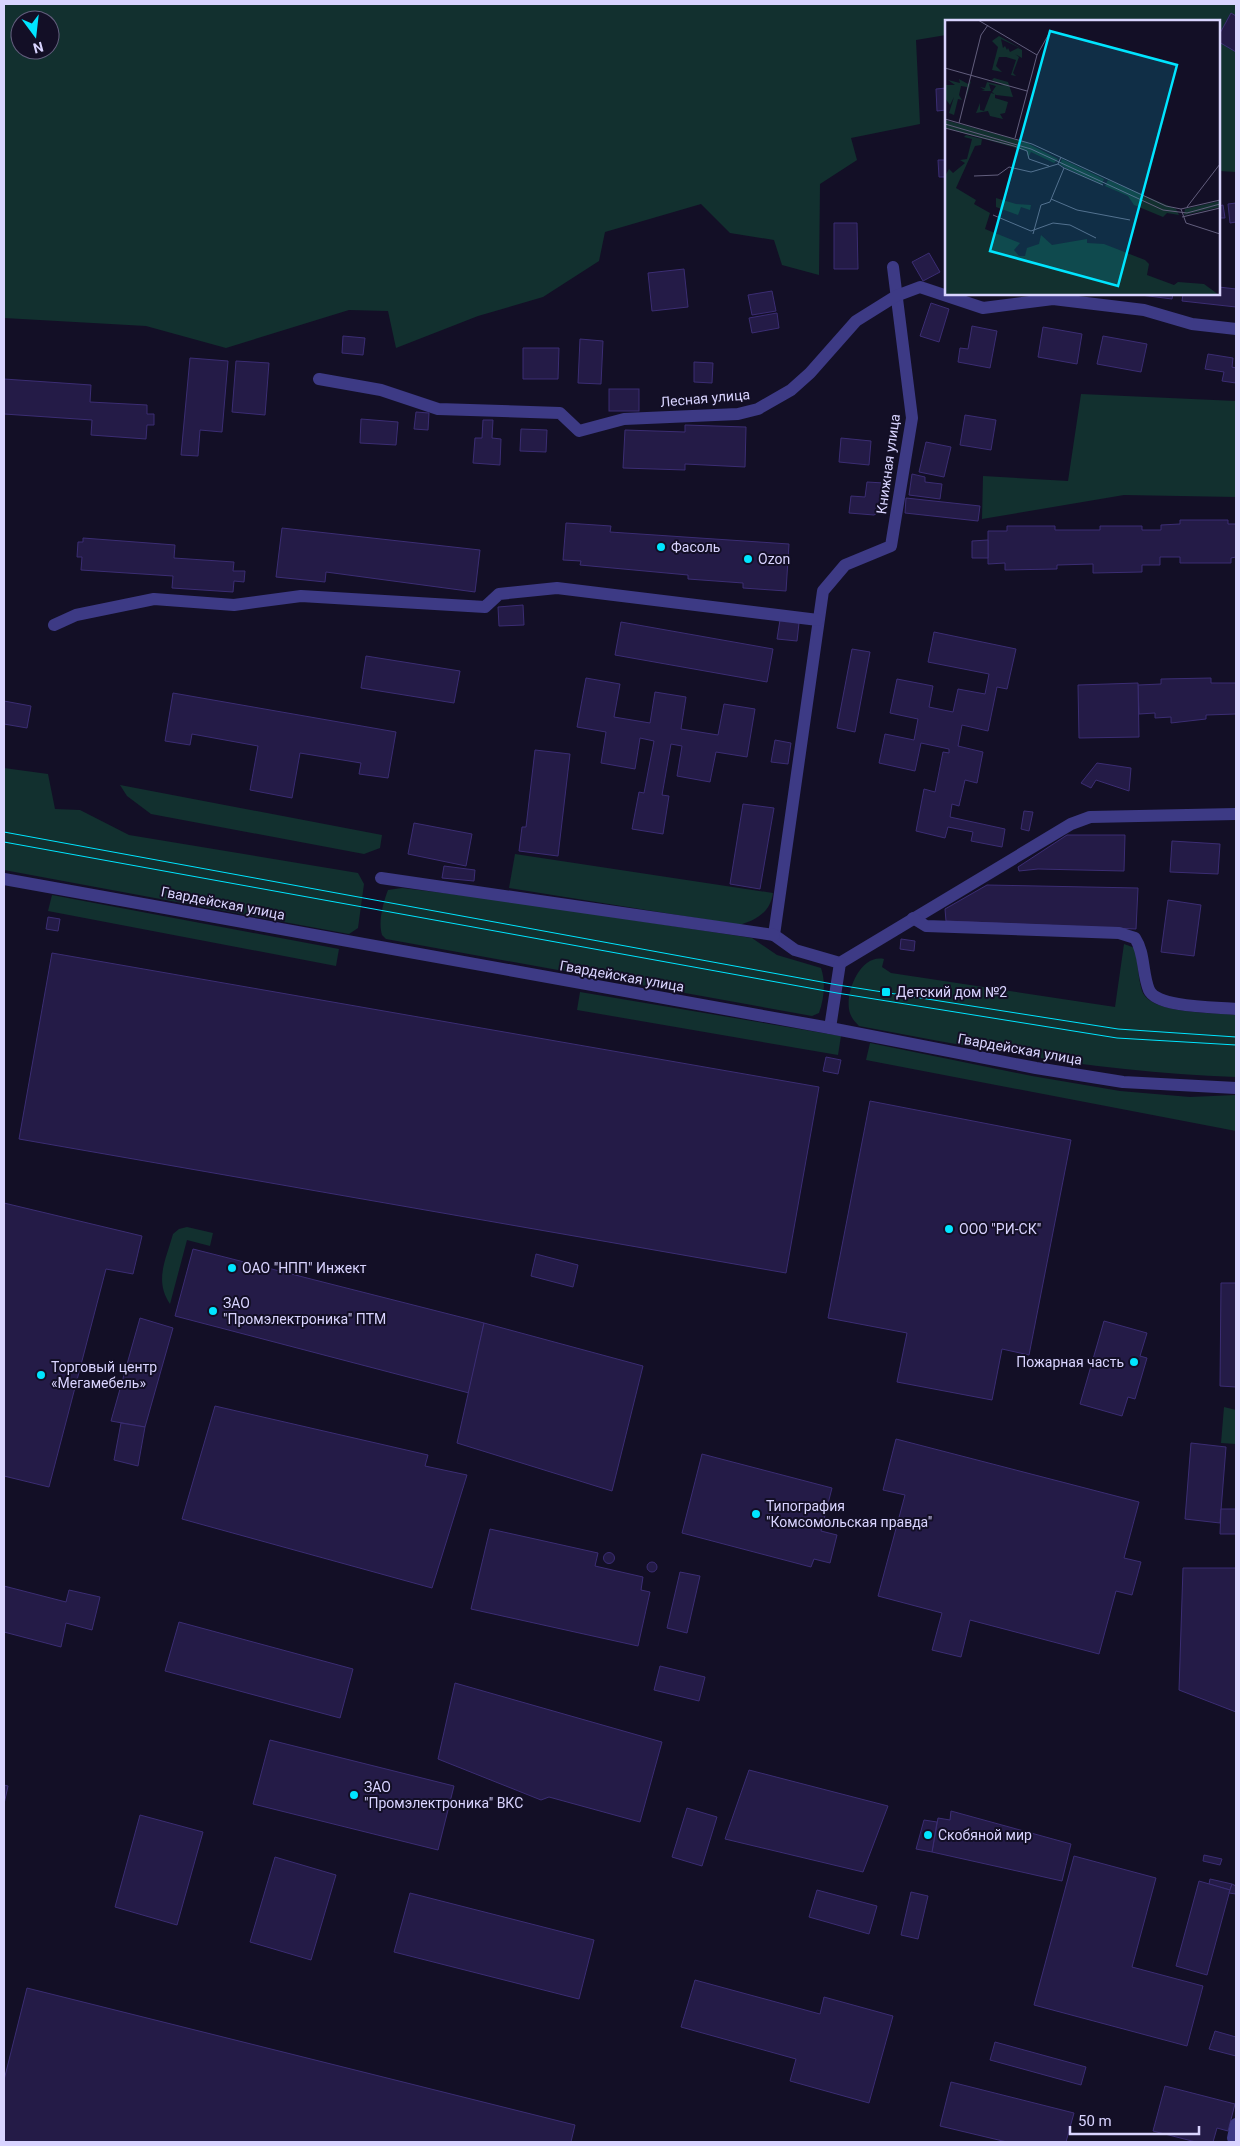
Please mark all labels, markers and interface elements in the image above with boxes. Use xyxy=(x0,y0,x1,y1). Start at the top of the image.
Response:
north arrow xyxy=(10,10,60,60)
inset map xyxy=(945,20,1220,295)
text: N xyxy=(32,39,45,57)
street label: Лесная улица xyxy=(659,386,751,410)
street label: Книжная улица xyxy=(873,413,903,515)
place label: Фасоль xyxy=(671,539,720,555)
marker: Фасоль xyxy=(655,541,667,553)
place label: Ozon xyxy=(758,551,790,567)
marker: Ozon xyxy=(742,553,754,565)
street label: Гвардейская улица xyxy=(160,883,286,923)
street label: Гвардейская улица xyxy=(559,957,685,995)
place label: Детский дом №2 xyxy=(896,984,1007,1000)
marker: Детский дом №2 xyxy=(880,986,892,998)
street label: Гвардейская улица xyxy=(957,1030,1083,1068)
place label: ООО "РИ-СК" xyxy=(959,1221,1041,1237)
marker: ООО "РИ-СК" xyxy=(943,1223,955,1235)
place label: ОАО "НПП" Инжект xyxy=(242,1260,367,1276)
marker: ОАО "НПП" Инжект xyxy=(226,1262,238,1274)
place label: ЗАО "Промэлектроника" ПТМ xyxy=(223,1295,386,1327)
marker: ЗАО "Промэлектроника" ПТМ xyxy=(207,1305,219,1317)
place label: Пожарная часть xyxy=(1016,1354,1124,1370)
marker: Пожарная часть xyxy=(1128,1356,1140,1368)
place label: Торговый центр «Мегамебель» xyxy=(51,1359,157,1391)
marker: Торговый центр «Мегамебель» xyxy=(35,1369,47,1381)
place label: Типография "Комсомольская правда" xyxy=(766,1498,932,1530)
marker: Типография "Комсомольская правда" xyxy=(750,1508,762,1520)
place label: ЗАО "Промэлектроника" ВКС xyxy=(364,1779,523,1811)
marker: ЗАО "Промэлектроника" ВКС xyxy=(348,1789,360,1801)
place label: Скобяной мир xyxy=(938,1827,1032,1843)
marker: Скобяной мир xyxy=(922,1829,934,1841)
scale bar xyxy=(1070,2104,1199,2136)
text: 50 m xyxy=(1078,2112,1112,2130)

